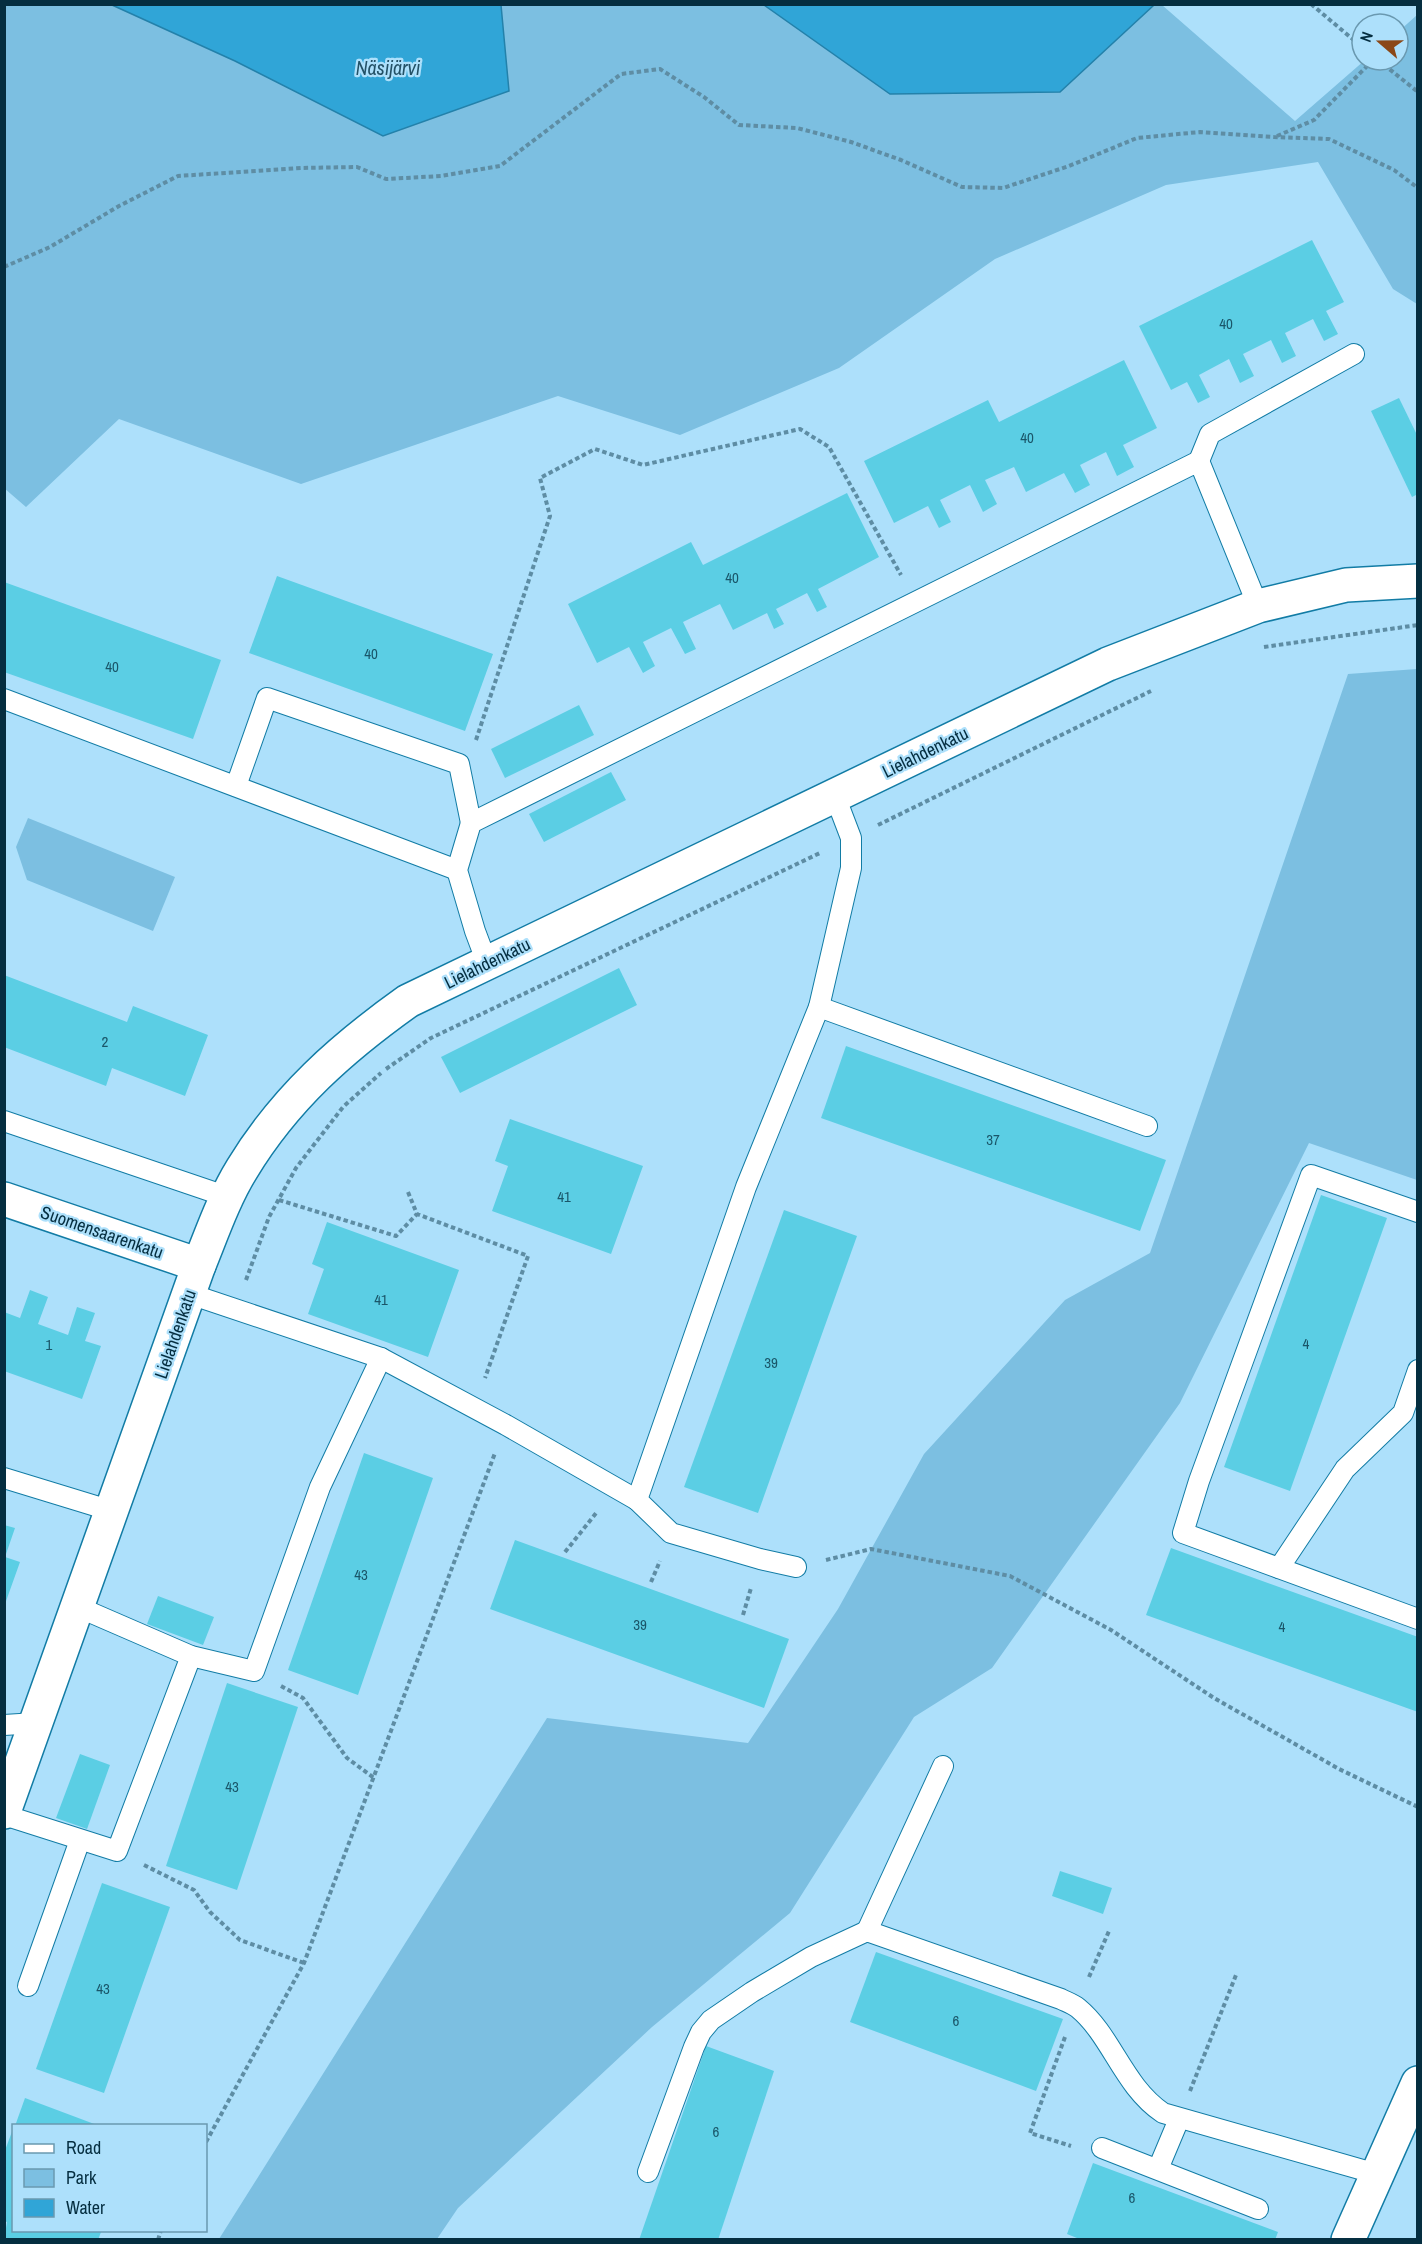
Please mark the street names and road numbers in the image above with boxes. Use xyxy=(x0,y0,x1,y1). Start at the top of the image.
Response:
street label: Lielahdenkatu xyxy=(878,720,972,784)
street label: Lielahdenkatu xyxy=(440,931,534,995)
street label: Suomensaarenkatu xyxy=(37,1199,167,1265)
street label: Lielahdenkatu xyxy=(148,1286,202,1382)

